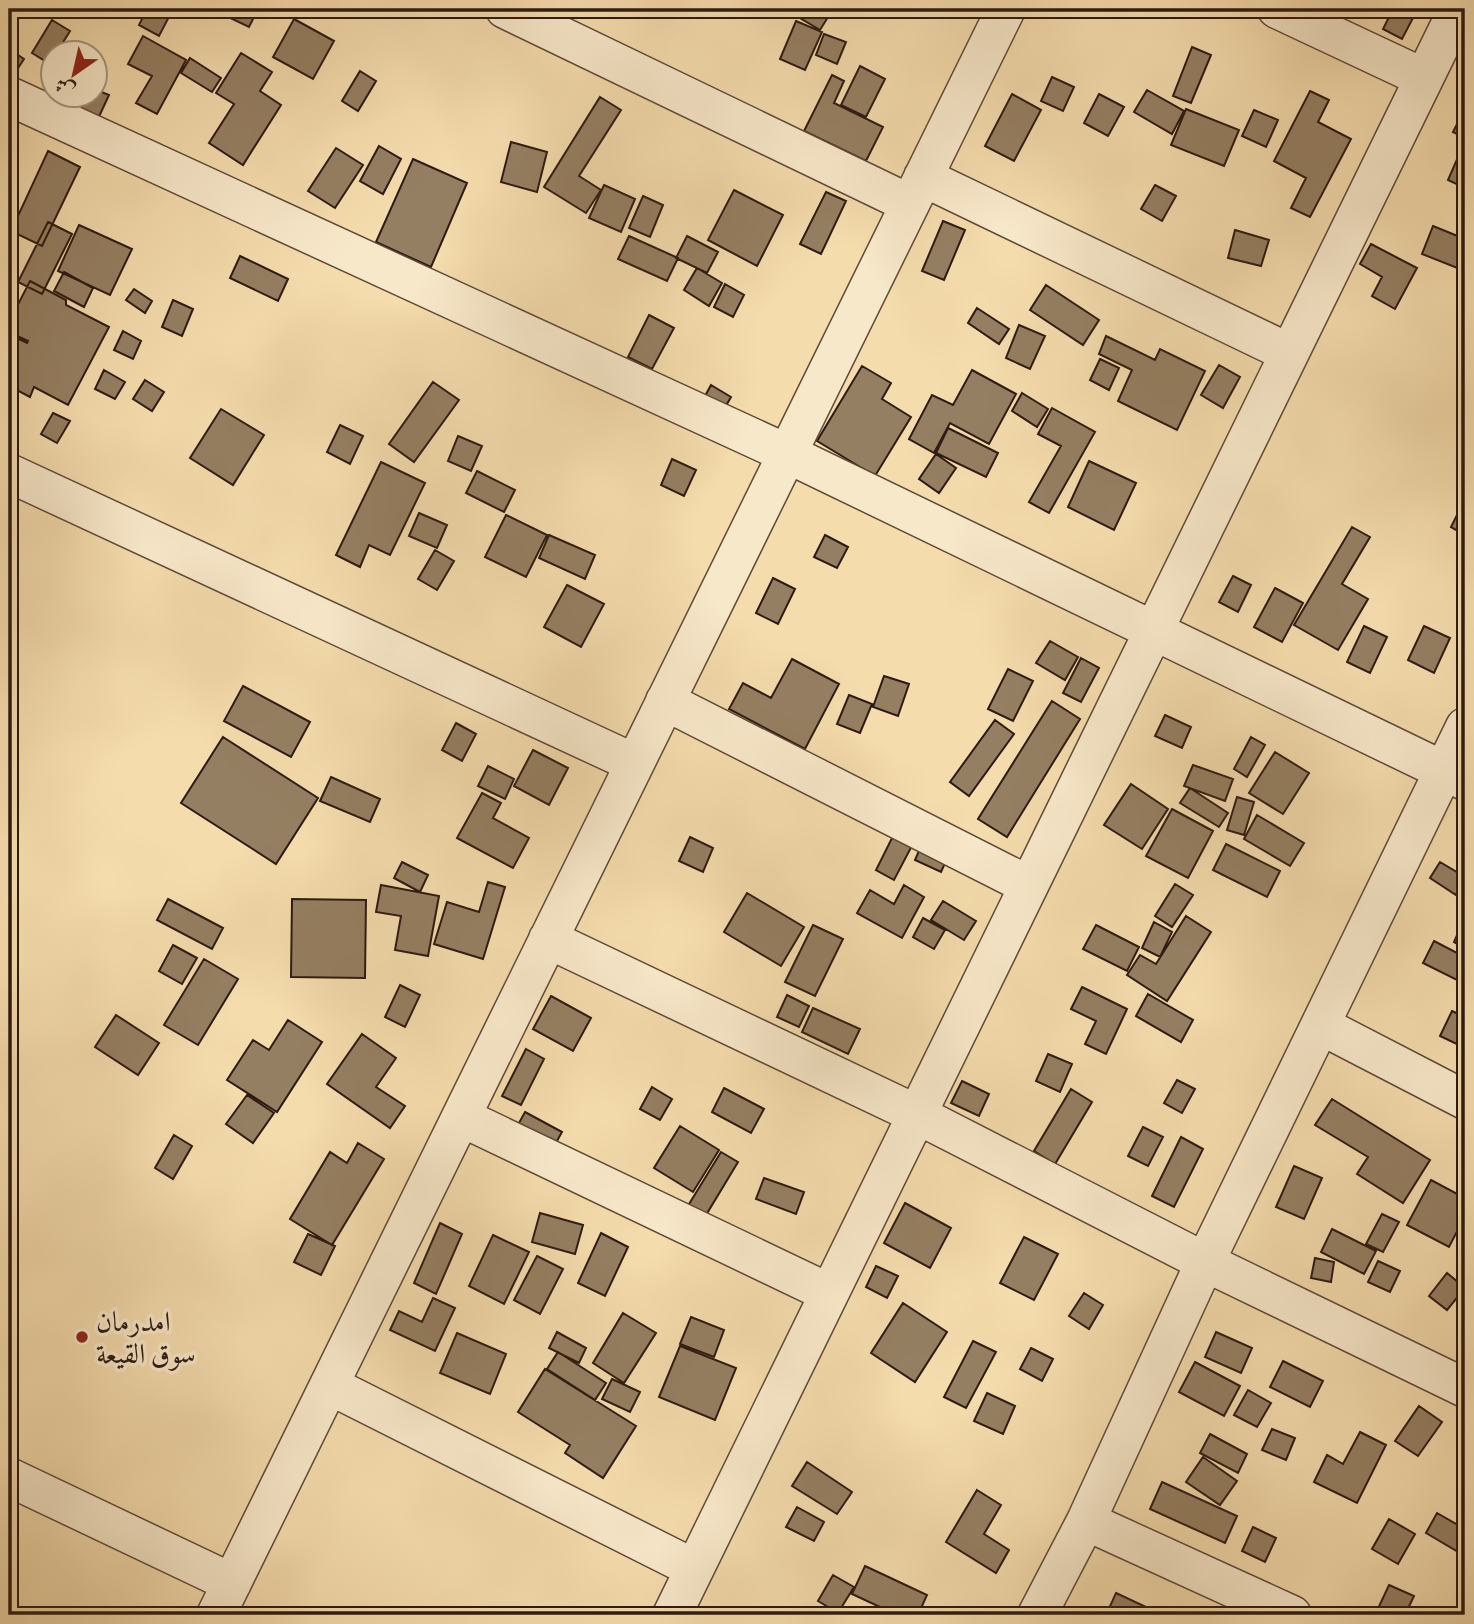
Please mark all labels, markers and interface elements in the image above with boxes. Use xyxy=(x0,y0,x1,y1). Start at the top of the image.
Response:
north arrow xyxy=(38,38,108,108)
text: ش xyxy=(50,72,80,103)
place label: امدرمان سوق القيعة xyxy=(96,1303,196,1371)
marker: امدرمان سوق القيعة xyxy=(74,1329,90,1345)

